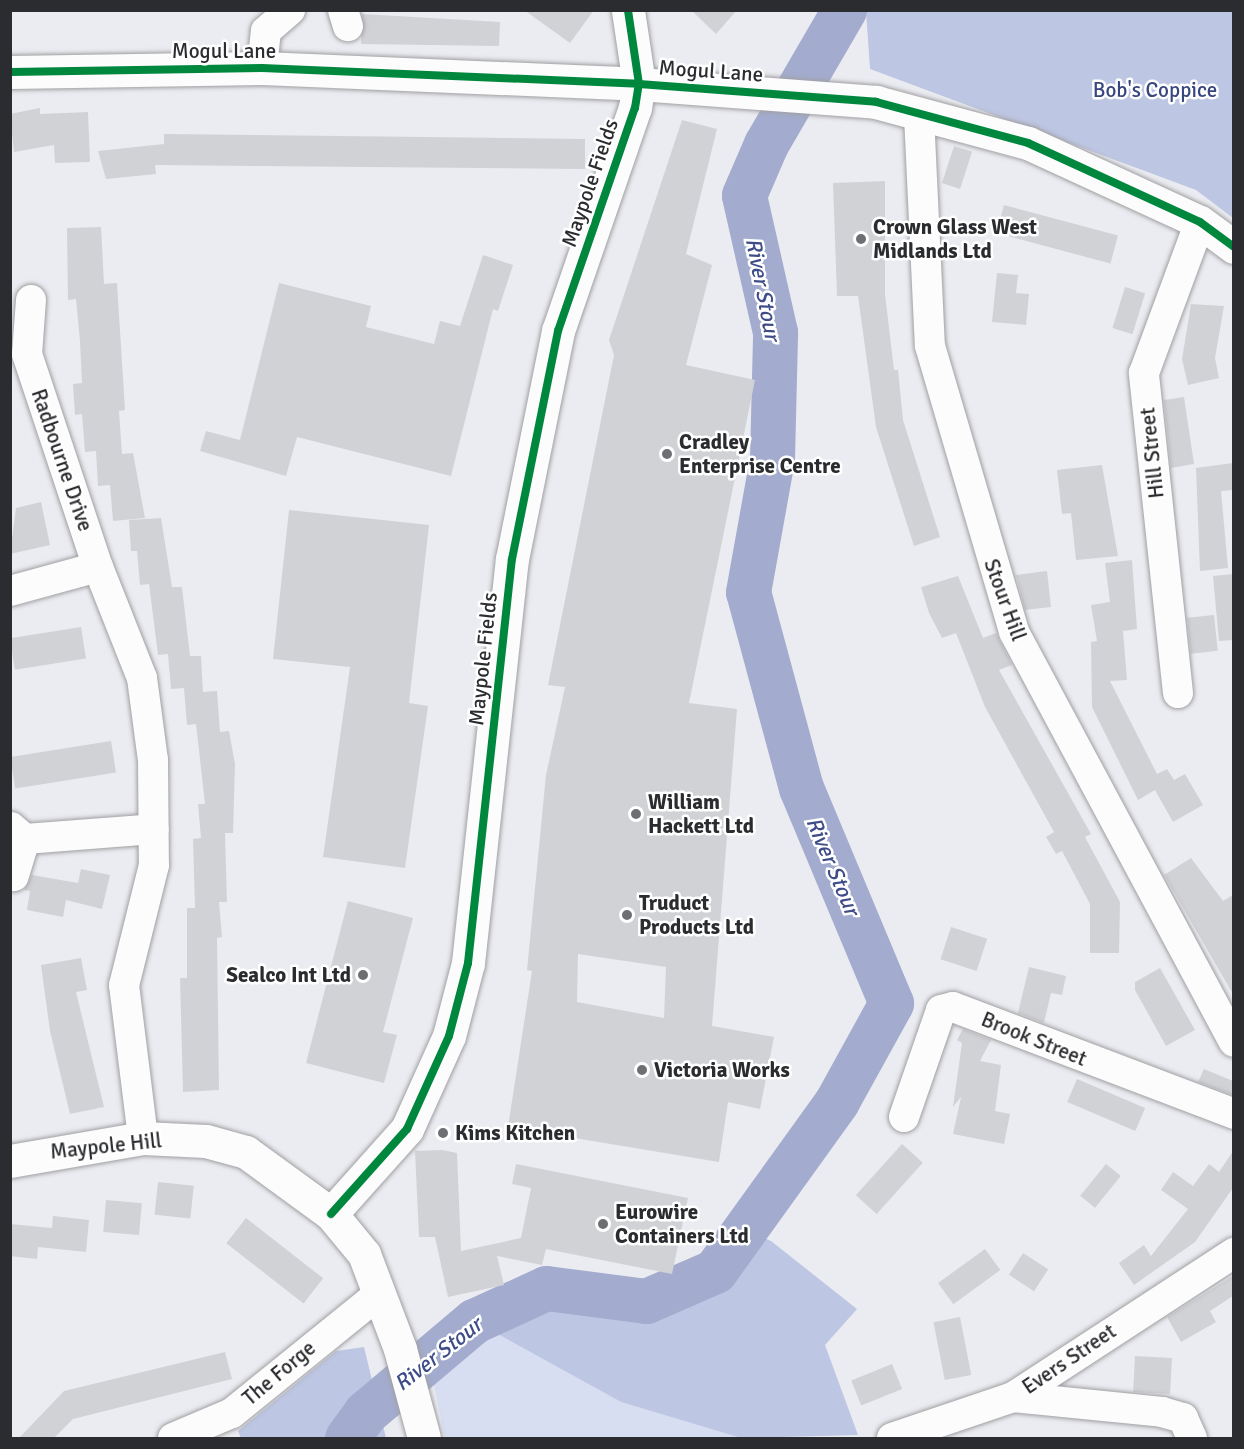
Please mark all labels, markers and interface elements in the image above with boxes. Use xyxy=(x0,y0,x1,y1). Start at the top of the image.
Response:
street label: Mogul Lane xyxy=(172,38,276,64)
street label: Mogul Lane xyxy=(658,55,764,87)
park label: Bob's Coppice xyxy=(1093,77,1217,103)
street label: Maypole Fields xyxy=(556,116,624,250)
place label: Crown Glass West Midlands Ltd xyxy=(873,214,1037,264)
marker: Crown Glass West Midlands Ltd xyxy=(854,232,868,246)
water label: River Stour xyxy=(740,235,786,343)
street label: Radbourne Drive xyxy=(26,385,98,535)
street label: Hill Street xyxy=(1135,406,1169,500)
place label: Cradley Enterprise Centre xyxy=(679,429,841,479)
marker: Cradley Enterprise Centre xyxy=(660,447,674,461)
street label: Stour Hill xyxy=(979,556,1031,644)
street label: Maypole Fields xyxy=(463,591,503,727)
place label: William Hackett Ltd xyxy=(648,789,754,839)
marker: William Hackett Ltd xyxy=(629,807,643,821)
water label: River Stour xyxy=(801,813,865,919)
place label: Truduct Products Ltd xyxy=(639,890,754,940)
marker: Truduct Products Ltd xyxy=(620,908,634,922)
place label: Sealco Int Ltd xyxy=(226,962,351,988)
marker: Sealco Int Ltd xyxy=(356,968,370,982)
street label: Brook Street xyxy=(978,1006,1090,1072)
place label: Victoria Works xyxy=(654,1057,790,1083)
marker: Victoria Works xyxy=(635,1063,649,1077)
place label: Kims Kitchen xyxy=(455,1120,575,1146)
marker: Kims Kitchen xyxy=(436,1126,450,1140)
street label: Maypole Hill xyxy=(49,1128,163,1164)
place label: Eurowire Containers Ltd xyxy=(615,1199,749,1249)
marker: Eurowire Containers Ltd xyxy=(596,1217,610,1231)
water label: River Stour xyxy=(389,1312,487,1396)
street label: Evers Street xyxy=(1017,1318,1121,1400)
street label: The Forge xyxy=(237,1335,321,1411)

